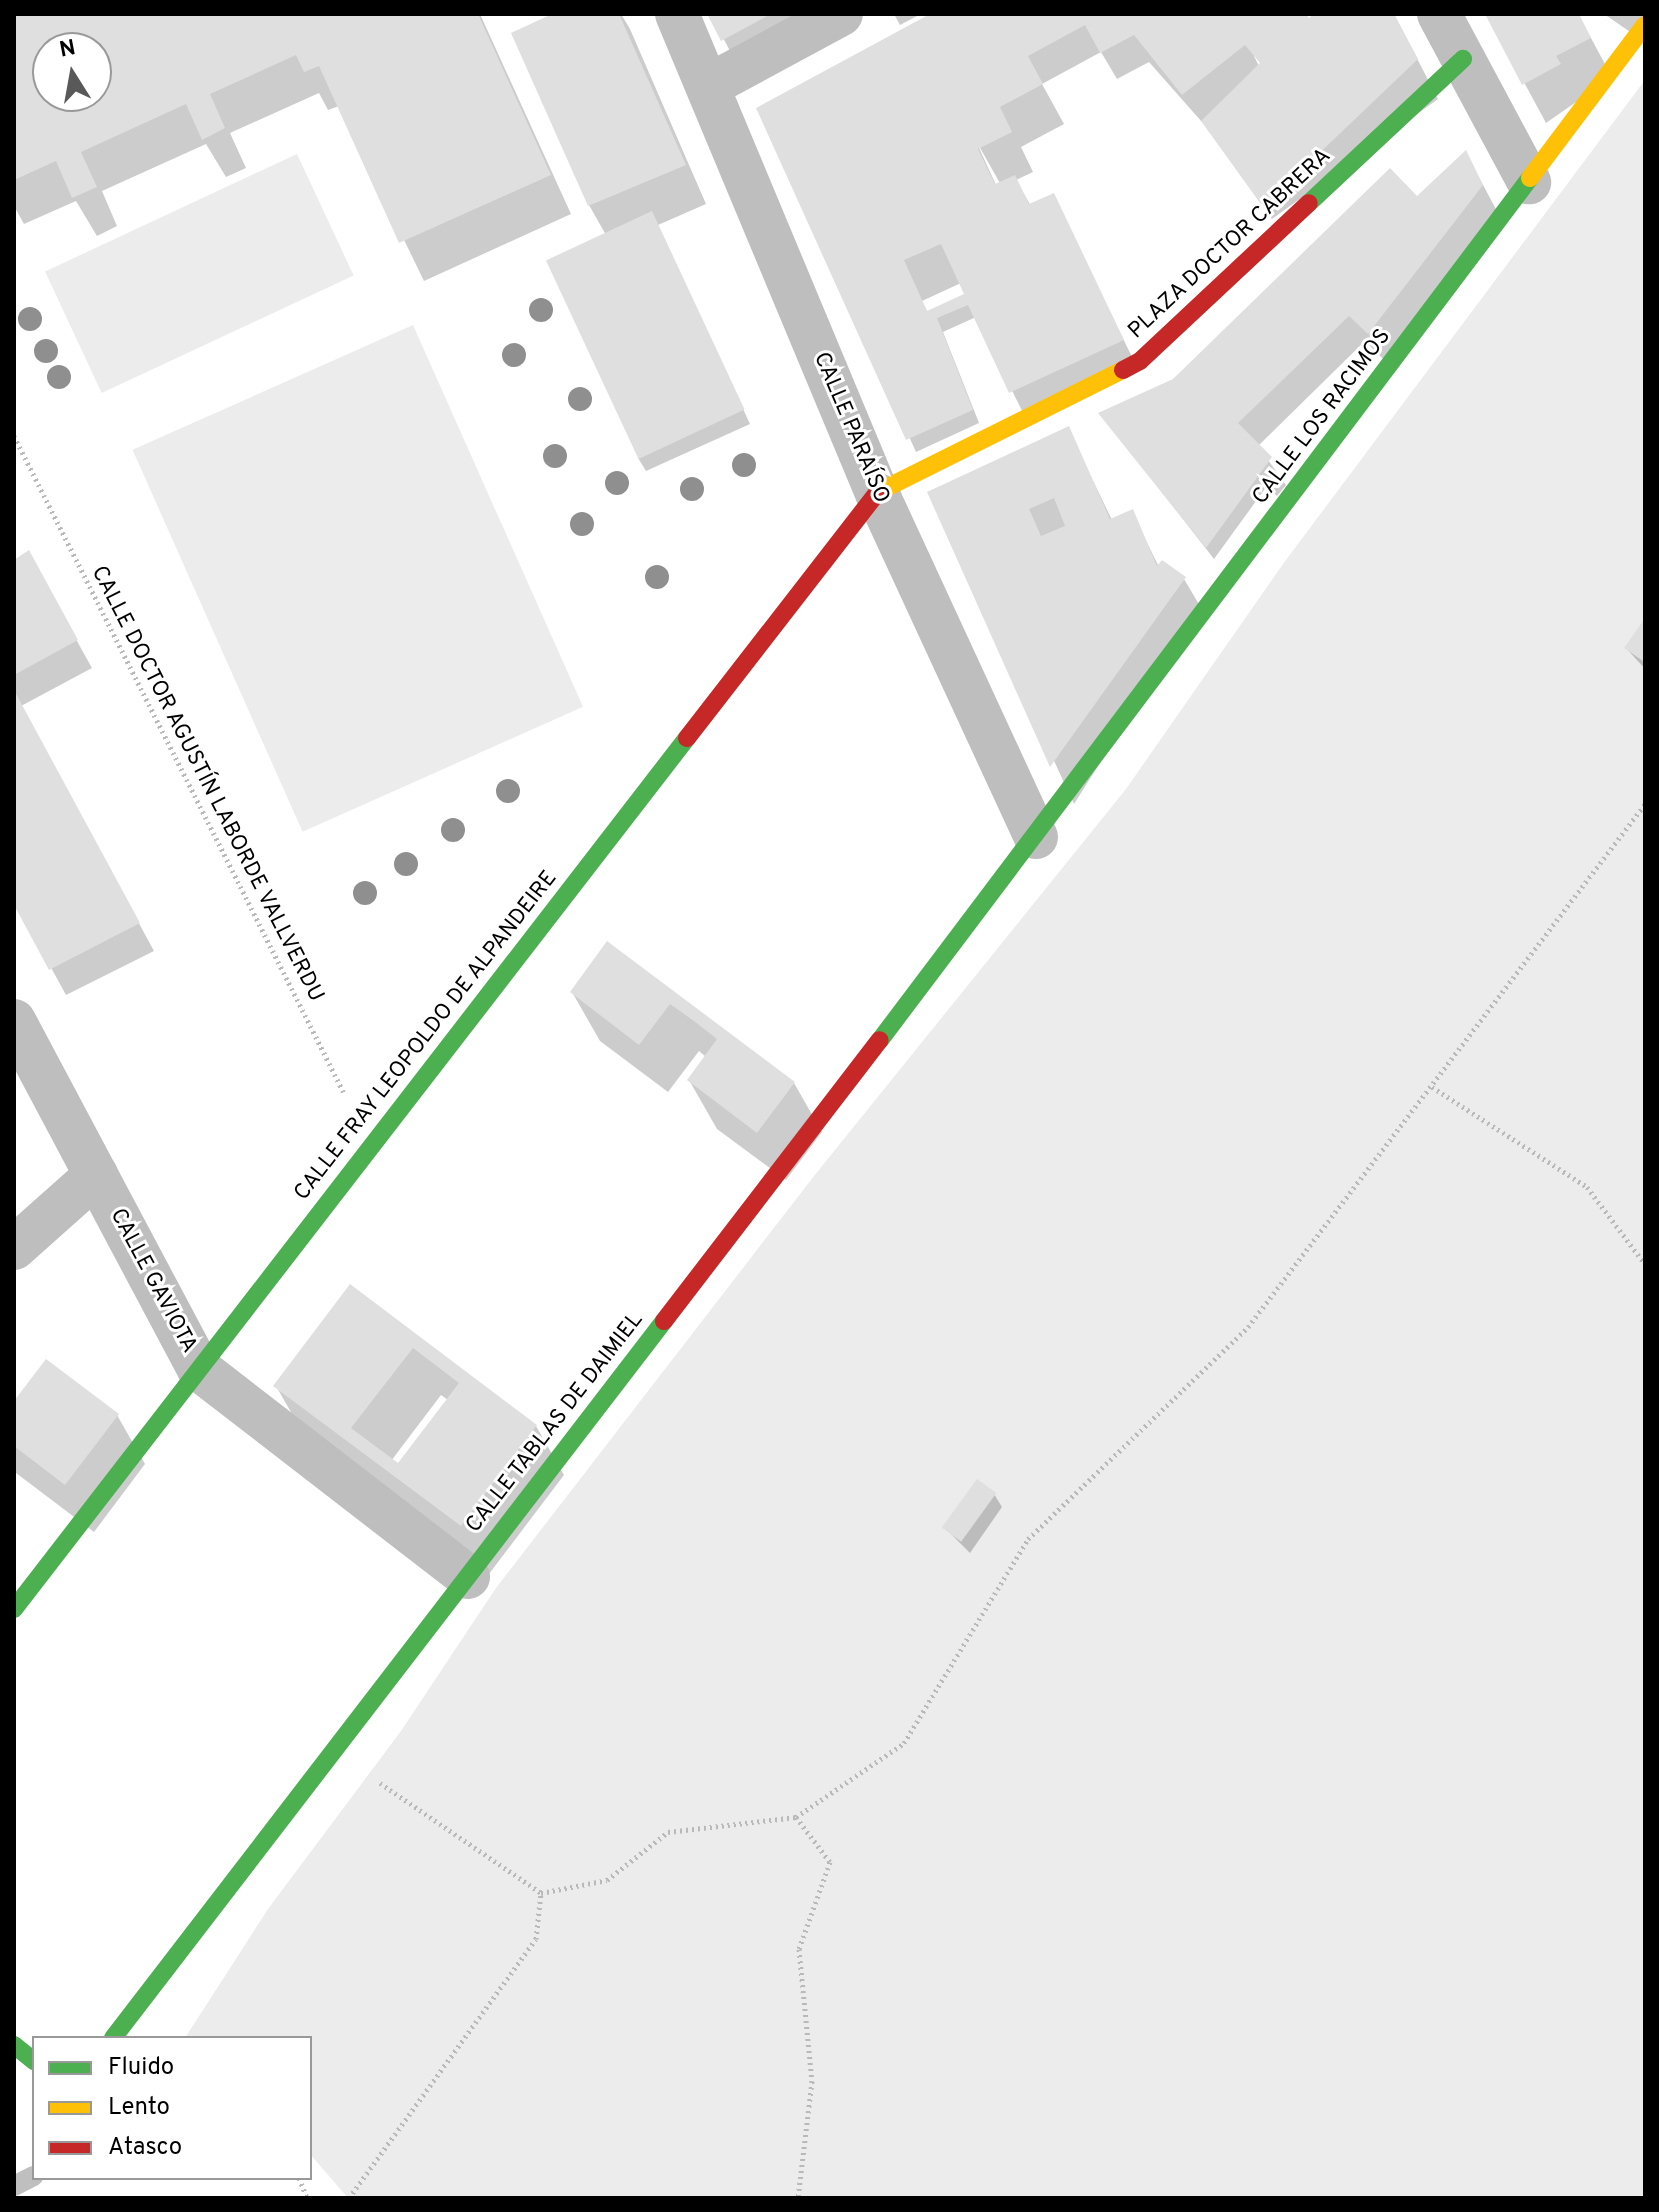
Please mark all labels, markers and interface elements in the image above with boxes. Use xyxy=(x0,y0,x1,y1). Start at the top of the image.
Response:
north arrow xyxy=(32,32,112,112)
text: N xyxy=(57,35,78,65)
street label: PLAZA DOCTOR CABRERA xyxy=(1123,143,1337,345)
street label: CALLE LOS RACIMOS xyxy=(1247,324,1397,510)
street label: CALLE PARAÍSO xyxy=(807,349,895,507)
street label: CALLE DOCTOR AGUSTÍN LABORDE VALLVERDU xyxy=(85,561,329,1007)
street label: CALLE FRAY LEOPOLDO DE ALPANDEIRE xyxy=(289,865,563,1207)
street label: CALLE GAVIOTA xyxy=(104,1204,202,1358)
street label: CALLE TABLAS DE DAIMIEL xyxy=(461,1307,649,1539)
legend xyxy=(32,2036,312,2180)
text: Fluido xyxy=(108,2053,174,2083)
text: Lento xyxy=(108,2093,170,2123)
text: Atasco xyxy=(108,2133,182,2163)

